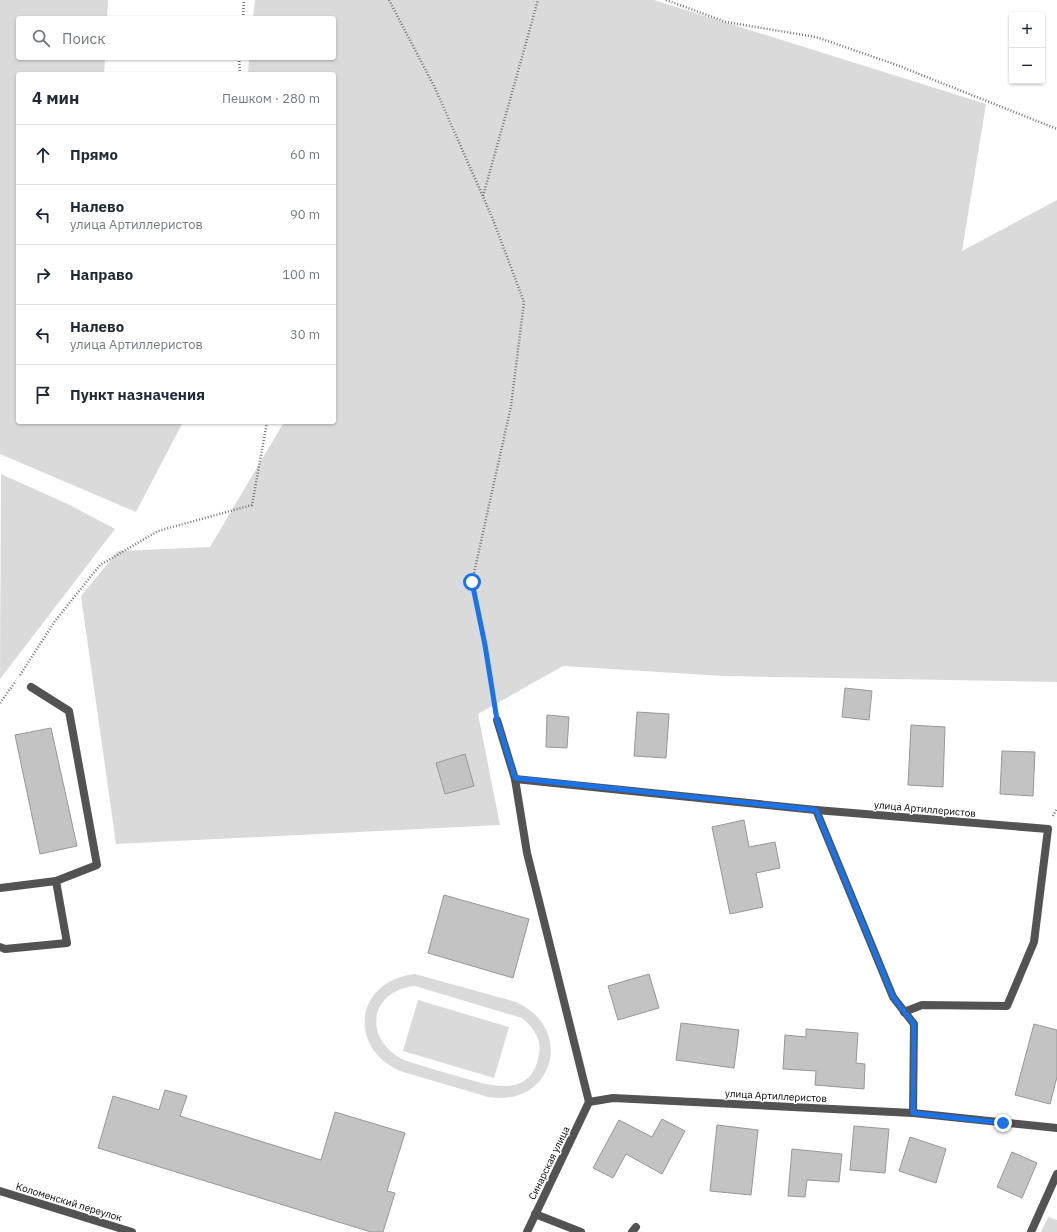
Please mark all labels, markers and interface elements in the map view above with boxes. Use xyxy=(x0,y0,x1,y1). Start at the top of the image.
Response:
map controls xyxy=(1009,12,1045,84)
button: + xyxy=(1009,12,1045,48)
search box xyxy=(16,16,336,60)
icon: search xyxy=(30,27,52,49)
text: Поиск xyxy=(62,29,105,48)
button: − xyxy=(1009,48,1045,84)
text: 4 мин xyxy=(32,87,79,109)
text: Пешком · 280 m xyxy=(222,90,320,107)
icon: ahead xyxy=(32,144,54,166)
text: Прямо xyxy=(70,145,118,164)
text: 60 m xyxy=(290,146,320,163)
text: Налево xyxy=(70,197,124,216)
icon: left xyxy=(32,204,54,226)
text: 90 m xyxy=(290,206,320,223)
text: улица Артиллеристов xyxy=(70,216,203,233)
icon: right xyxy=(32,264,54,286)
text: Направо xyxy=(70,265,133,284)
text: 100 m xyxy=(282,266,320,283)
text: Налево xyxy=(70,317,124,336)
icon: left xyxy=(32,324,54,346)
text: 30 m xyxy=(290,326,320,343)
text: улица Артиллеристов xyxy=(70,336,203,353)
icon: arrive xyxy=(32,384,54,406)
text: Пункт назначения xyxy=(70,385,205,404)
route start xyxy=(463,573,481,591)
street label: улица Артиллеристов xyxy=(874,798,976,820)
street label: улица Артиллеристов xyxy=(725,1087,827,1105)
route end xyxy=(994,1114,1012,1132)
street label: Синарская улица xyxy=(526,1123,573,1202)
street label: Коломенский переулок xyxy=(14,1180,124,1224)

